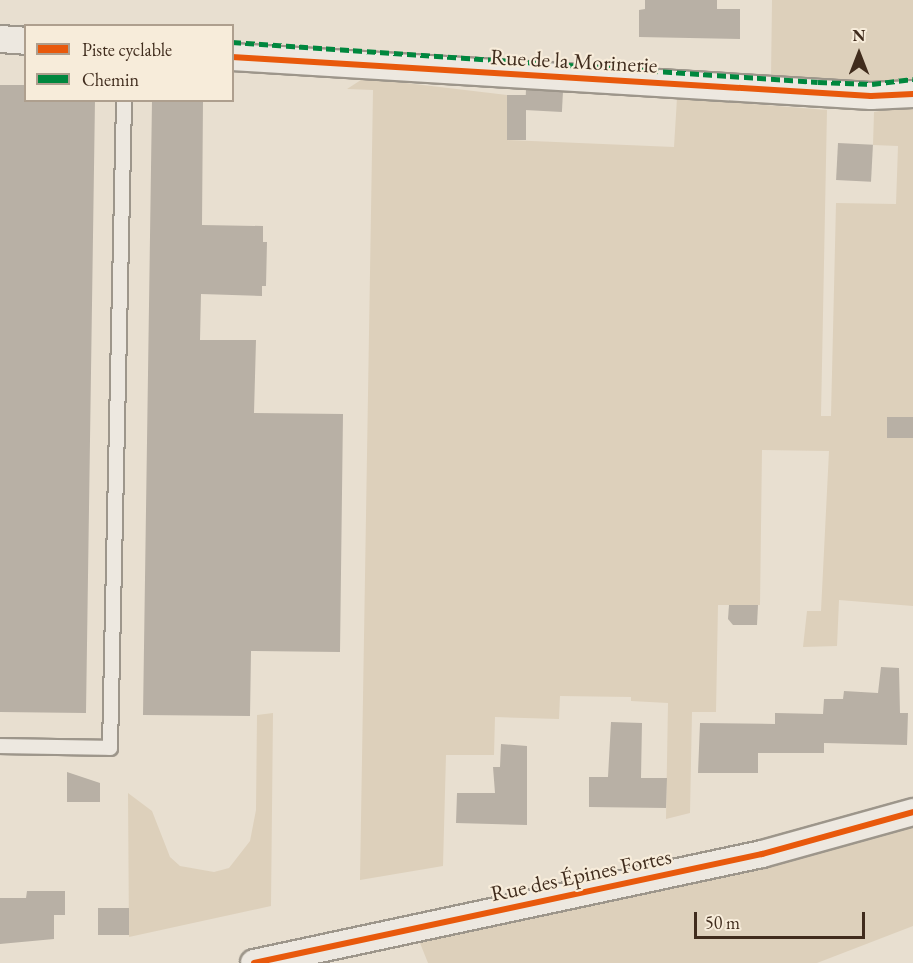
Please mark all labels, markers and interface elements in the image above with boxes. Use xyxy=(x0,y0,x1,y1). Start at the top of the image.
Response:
legend xyxy=(24,24,234,102)
north arrow xyxy=(829,24,889,84)
text: N xyxy=(853,25,865,46)
text: Piste cyclable xyxy=(82,38,172,61)
street label: Rue de la Morinerie xyxy=(490,43,658,79)
text: Chemin xyxy=(82,68,139,91)
street label: Rue des Épines Fortes xyxy=(488,843,674,907)
scale bar xyxy=(697,900,868,938)
text: 50 m xyxy=(705,911,740,934)

